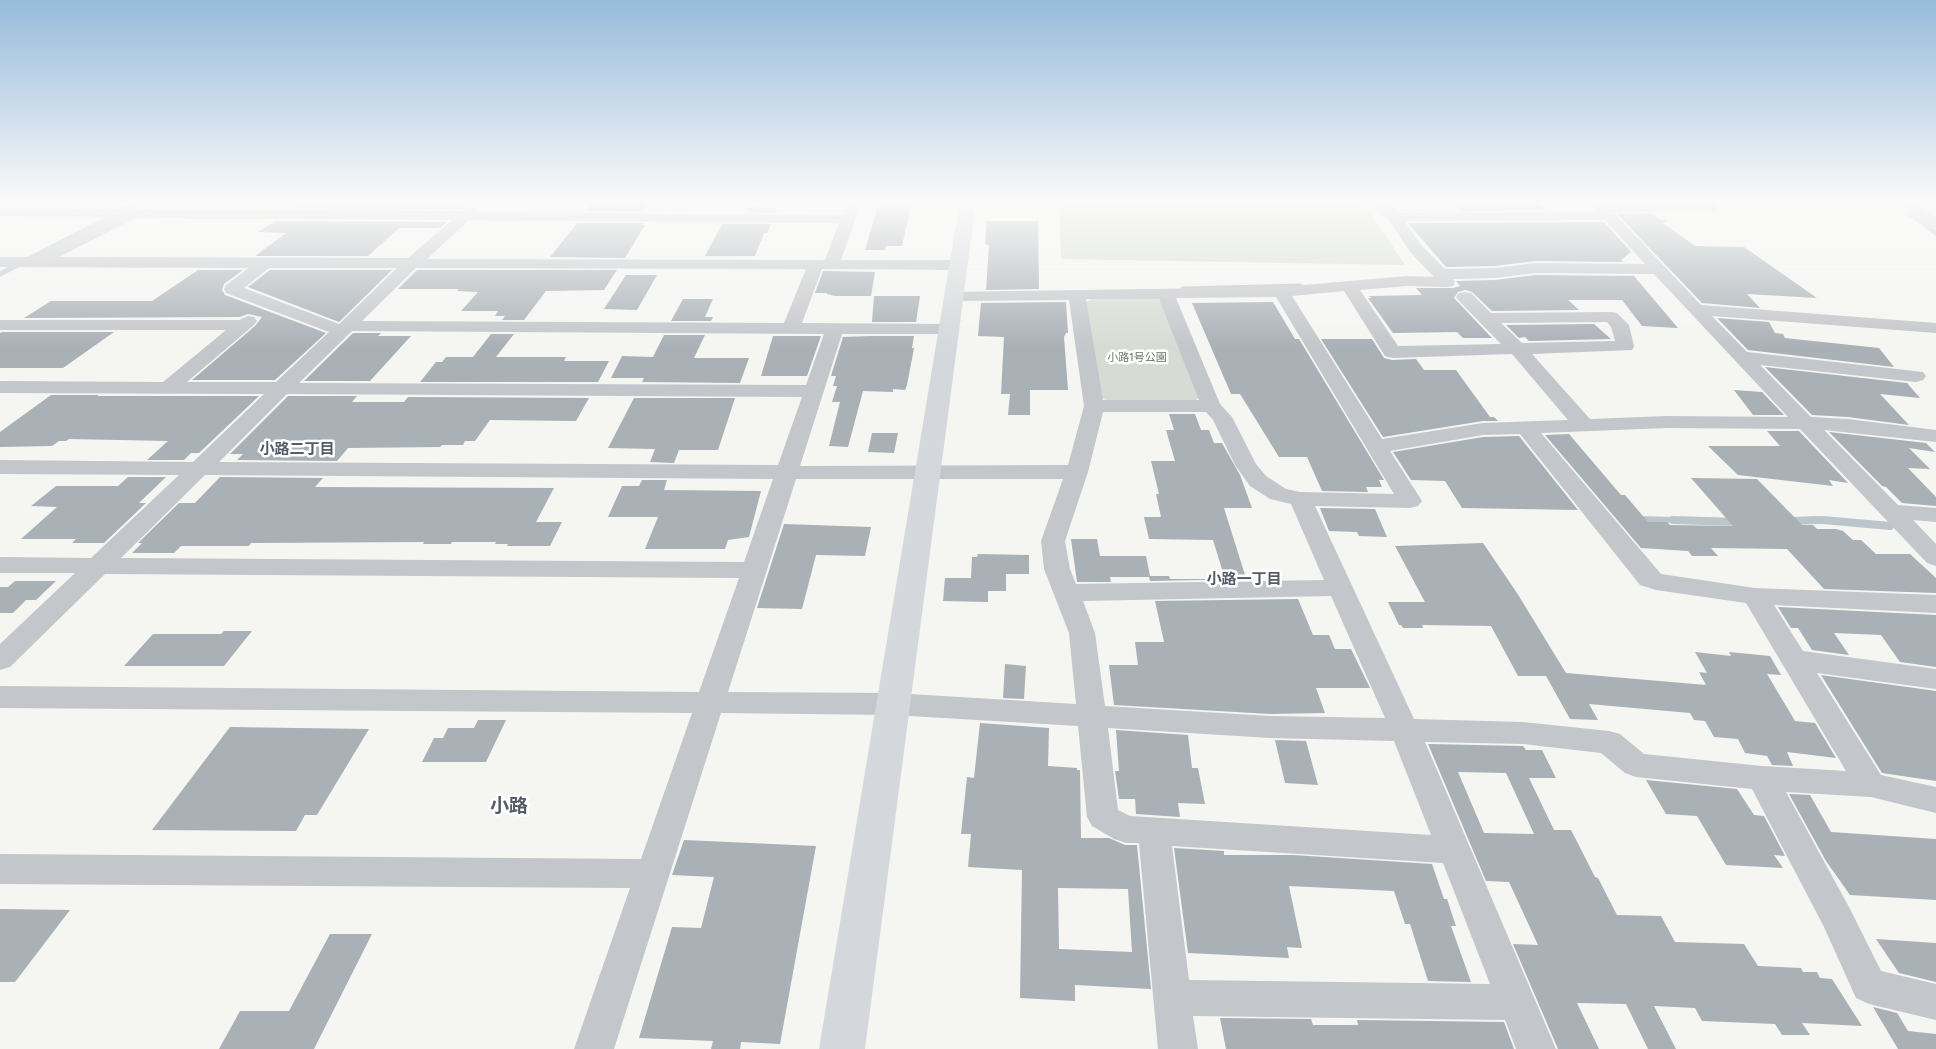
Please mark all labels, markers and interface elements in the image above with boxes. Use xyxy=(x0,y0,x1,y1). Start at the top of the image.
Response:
park label: 小路1号公園 xyxy=(1107,351,1167,365)
district label: 小路二丁目 xyxy=(260,441,334,459)
district label: 小路一丁目 xyxy=(1207,571,1281,589)
district label: 小路 xyxy=(490,796,528,818)

